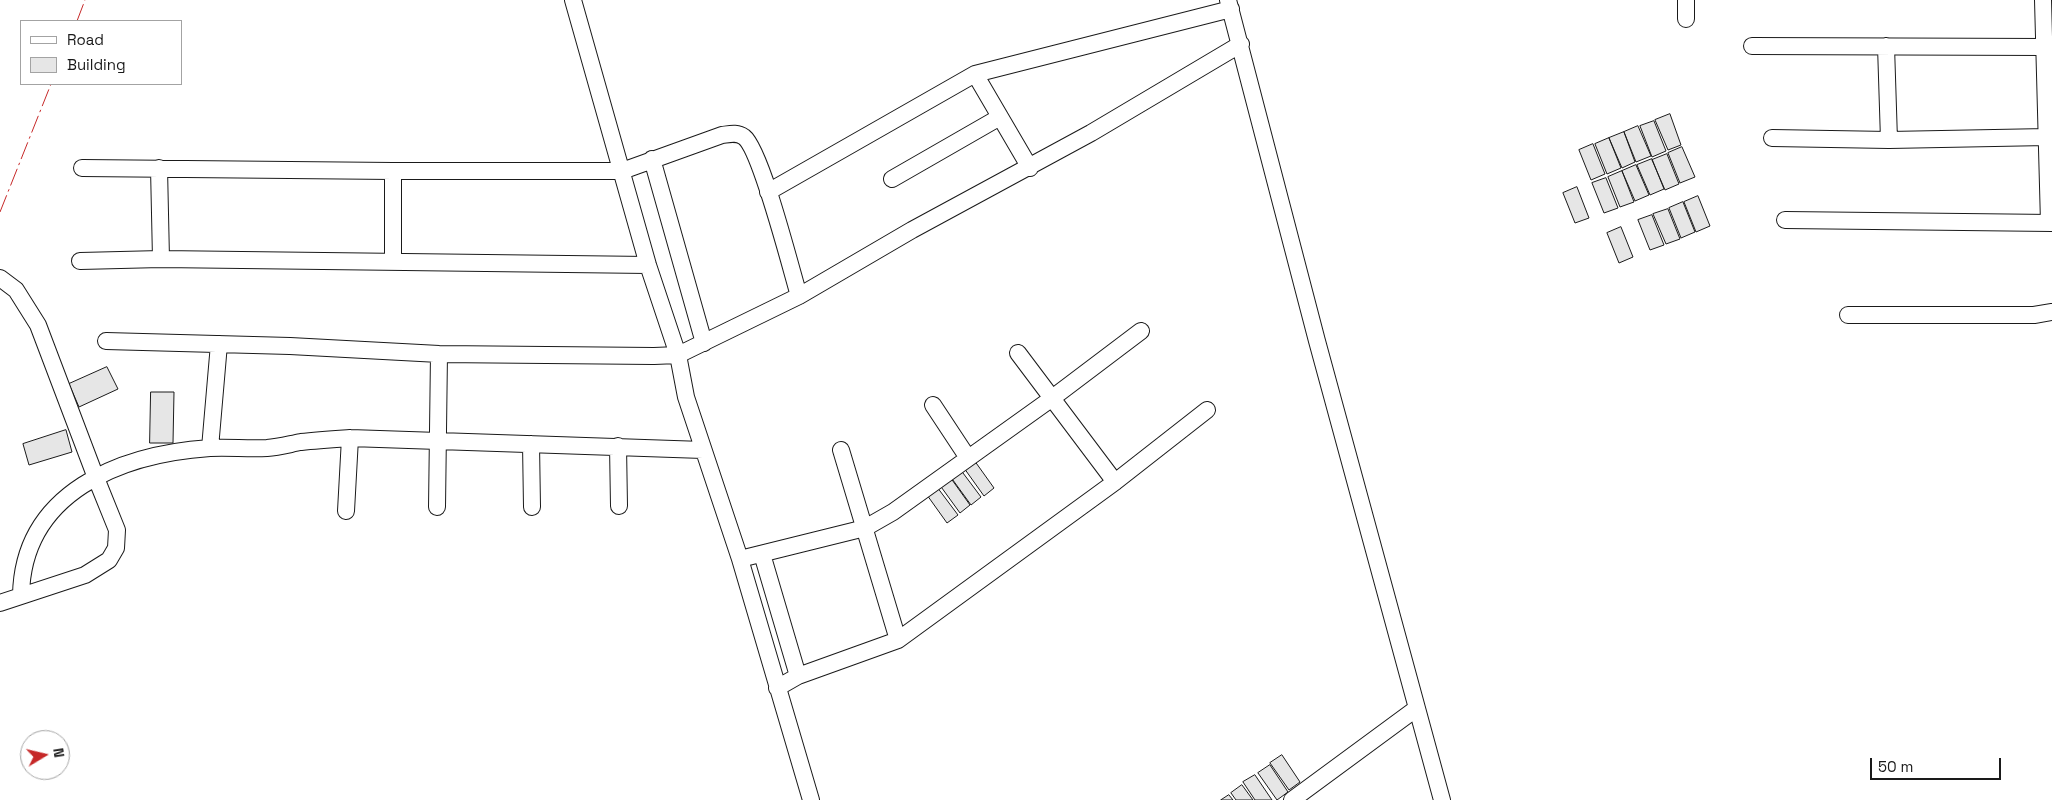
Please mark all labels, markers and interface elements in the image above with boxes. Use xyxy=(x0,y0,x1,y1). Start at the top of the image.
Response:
legend xyxy=(20,20,182,85)
text: Road xyxy=(67,30,104,49)
text: Building xyxy=(67,55,126,74)
north arrow xyxy=(20,730,70,780)
text: N xyxy=(49,747,68,759)
scale bar xyxy=(1872,748,2003,780)
text: 50 m xyxy=(1878,757,1913,776)

